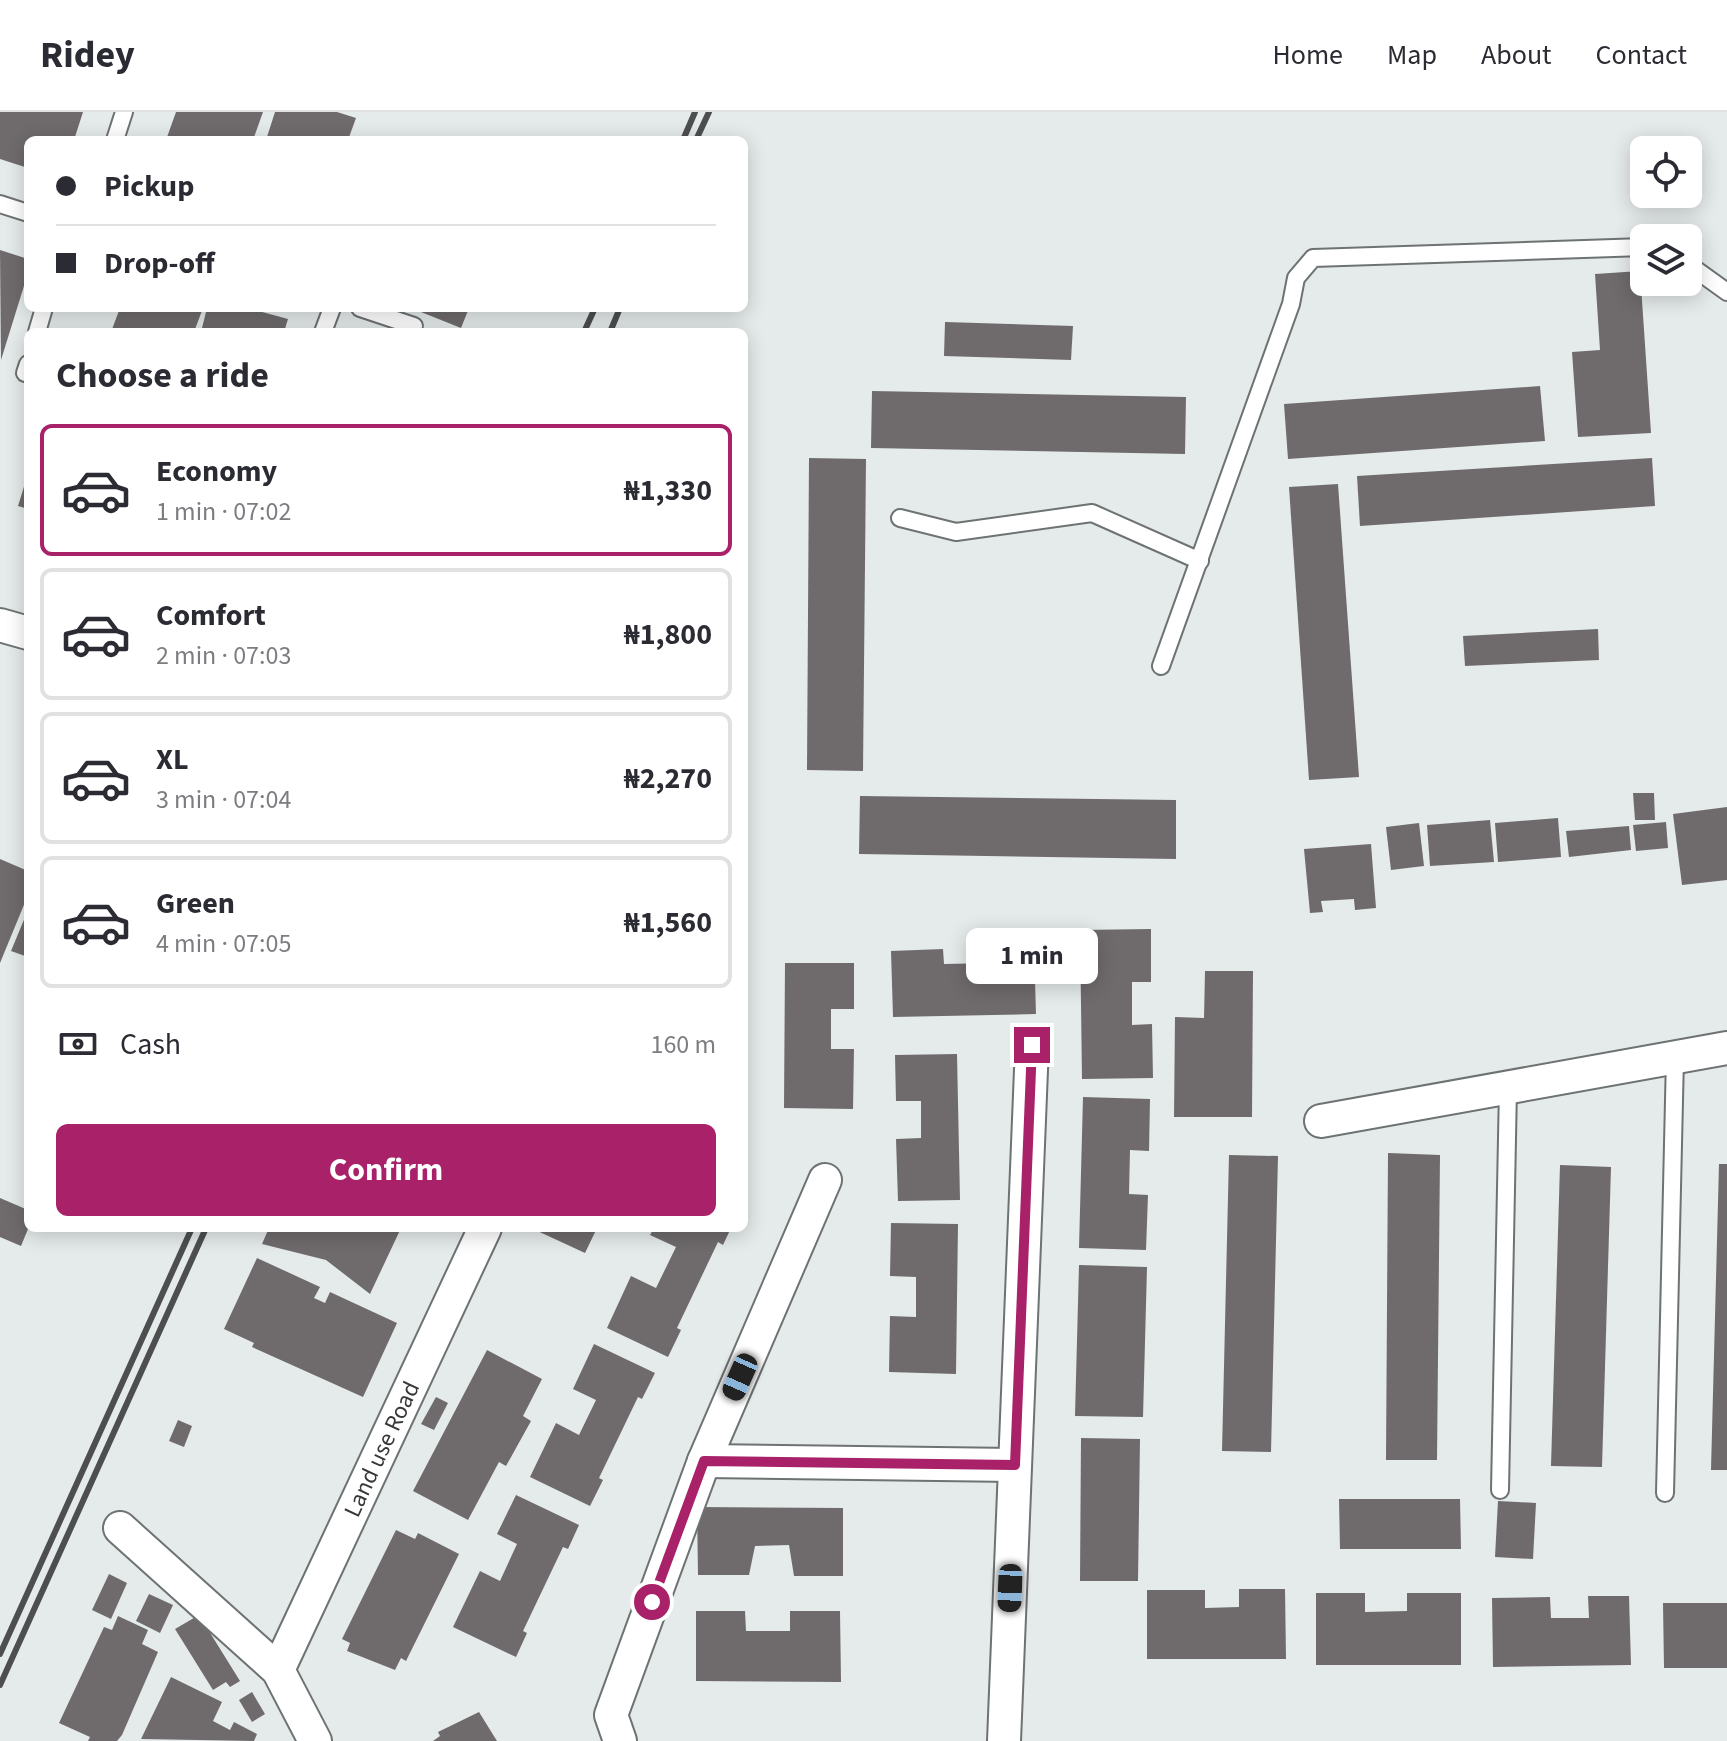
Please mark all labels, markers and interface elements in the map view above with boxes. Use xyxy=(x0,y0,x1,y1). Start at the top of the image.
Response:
text: Ridey xyxy=(40,28,135,82)
text: Home xyxy=(1272,35,1343,75)
text: Map xyxy=(1387,35,1437,75)
text: About xyxy=(1481,35,1552,75)
text: Contact xyxy=(1596,35,1687,75)
map controls xyxy=(1630,136,1702,296)
button: locate xyxy=(1630,136,1702,208)
text: Pickup xyxy=(104,165,194,208)
button: layers xyxy=(1630,224,1702,296)
text: Drop-off xyxy=(104,242,215,285)
text: Choose a ride xyxy=(56,350,269,401)
text: Economy xyxy=(156,450,277,493)
icon: car xyxy=(60,454,132,526)
text: ₦1,330 xyxy=(624,469,712,512)
text: 1 min · 07:02 xyxy=(156,493,291,530)
text: Comfort xyxy=(156,594,266,637)
icon: car xyxy=(60,598,132,670)
text: ₦1,800 xyxy=(624,613,712,656)
text: 2 min · 07:03 xyxy=(156,637,291,674)
text: XL xyxy=(156,738,189,781)
icon: car xyxy=(60,742,132,814)
text: ₦2,270 xyxy=(624,757,712,800)
text: 3 min · 07:04 xyxy=(156,781,291,818)
text: Green xyxy=(156,882,235,925)
icon: car xyxy=(60,886,132,958)
text: ₦1,560 xyxy=(624,901,712,944)
text: 4 min · 07:05 xyxy=(156,925,291,962)
callout: 1 min xyxy=(966,929,1098,985)
text: 1 min xyxy=(1000,937,1064,974)
icon: cash xyxy=(56,1022,100,1066)
text: Cash xyxy=(120,1023,181,1066)
text: 160 m xyxy=(650,1026,716,1063)
route end xyxy=(1014,1027,1050,1063)
button: Confirm xyxy=(56,1124,716,1216)
car xyxy=(719,1350,761,1404)
street label: Land use Road xyxy=(335,1375,428,1523)
car xyxy=(997,1564,1023,1612)
route start xyxy=(634,1584,670,1620)

